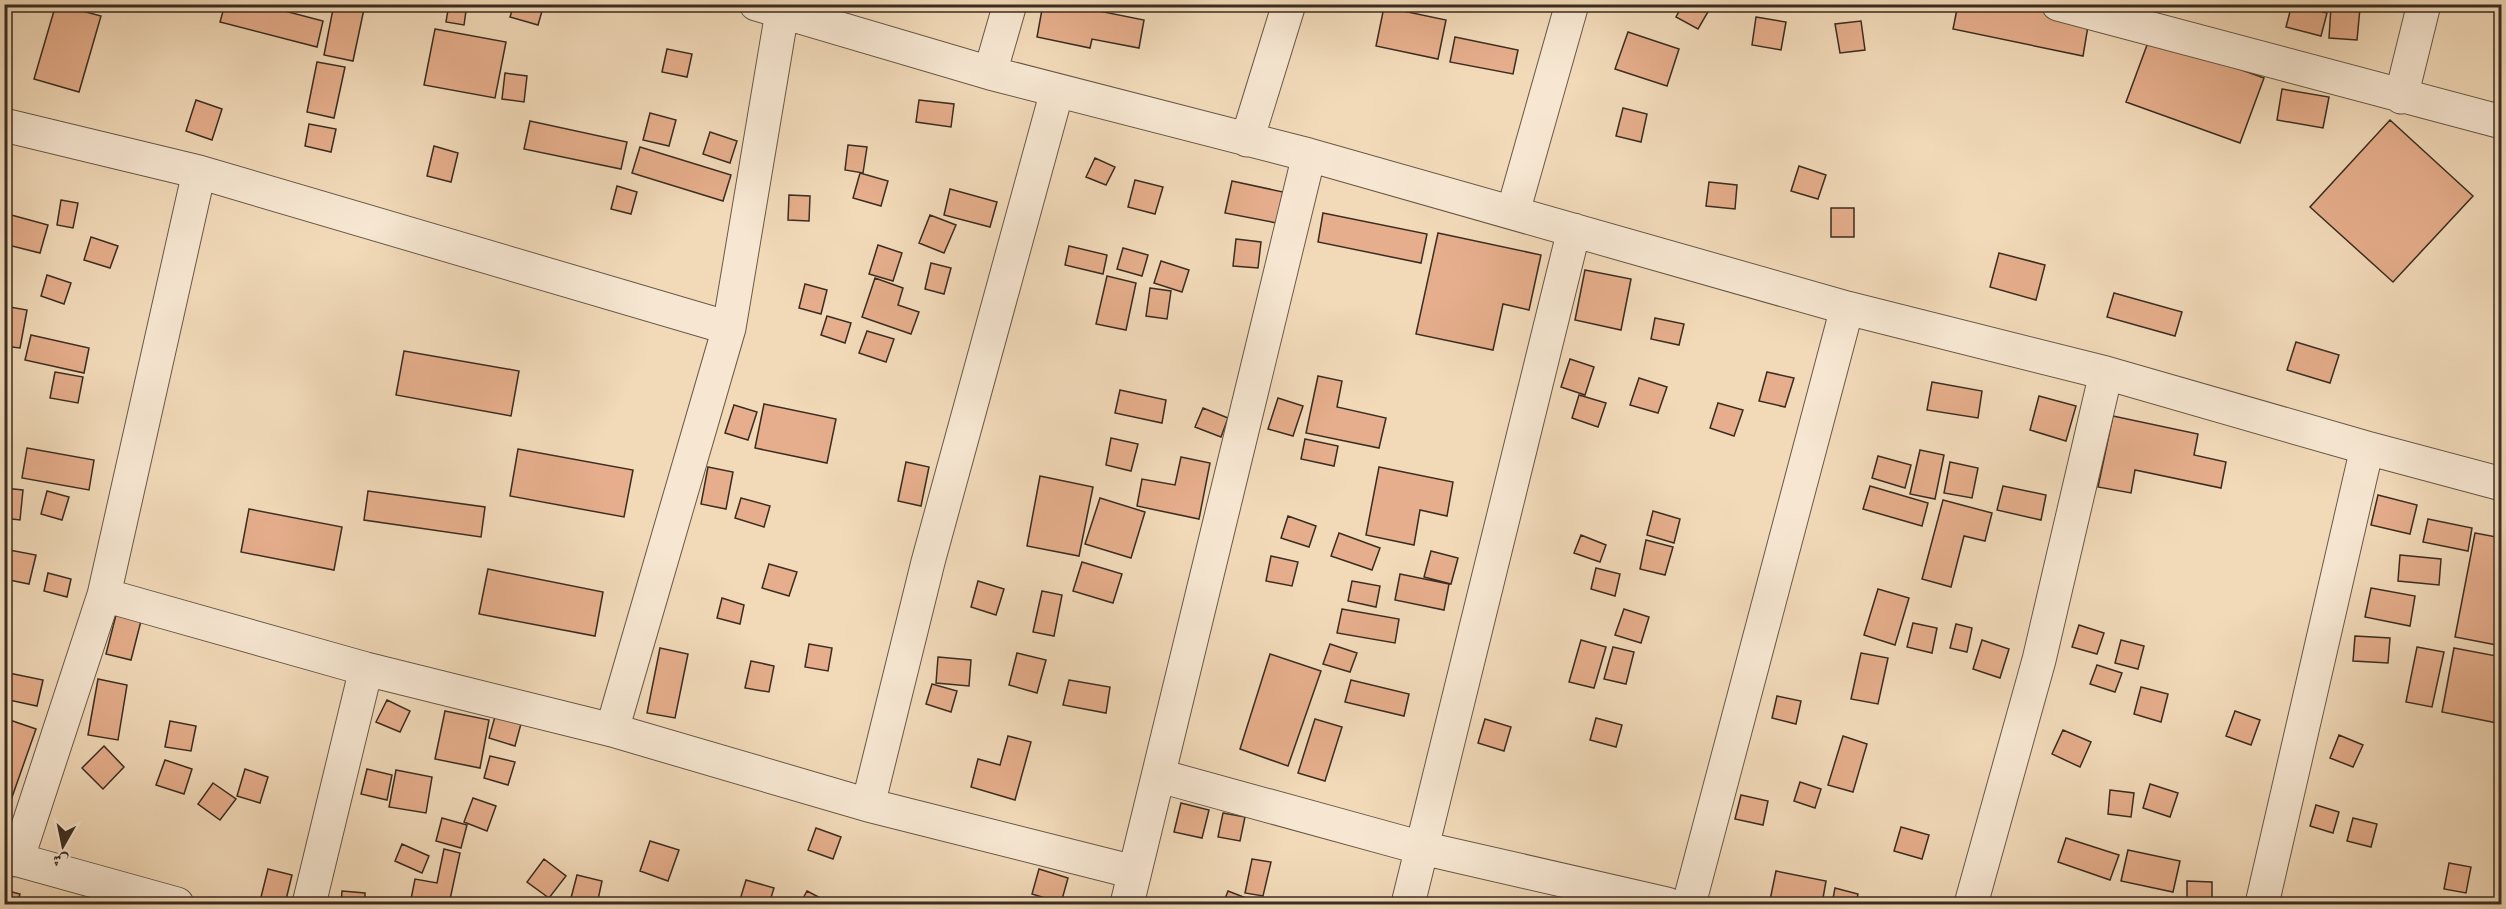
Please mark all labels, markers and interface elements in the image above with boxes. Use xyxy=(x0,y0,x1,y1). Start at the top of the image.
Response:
north arrow xyxy=(33,816,93,876)
text: ش xyxy=(51,850,70,871)

